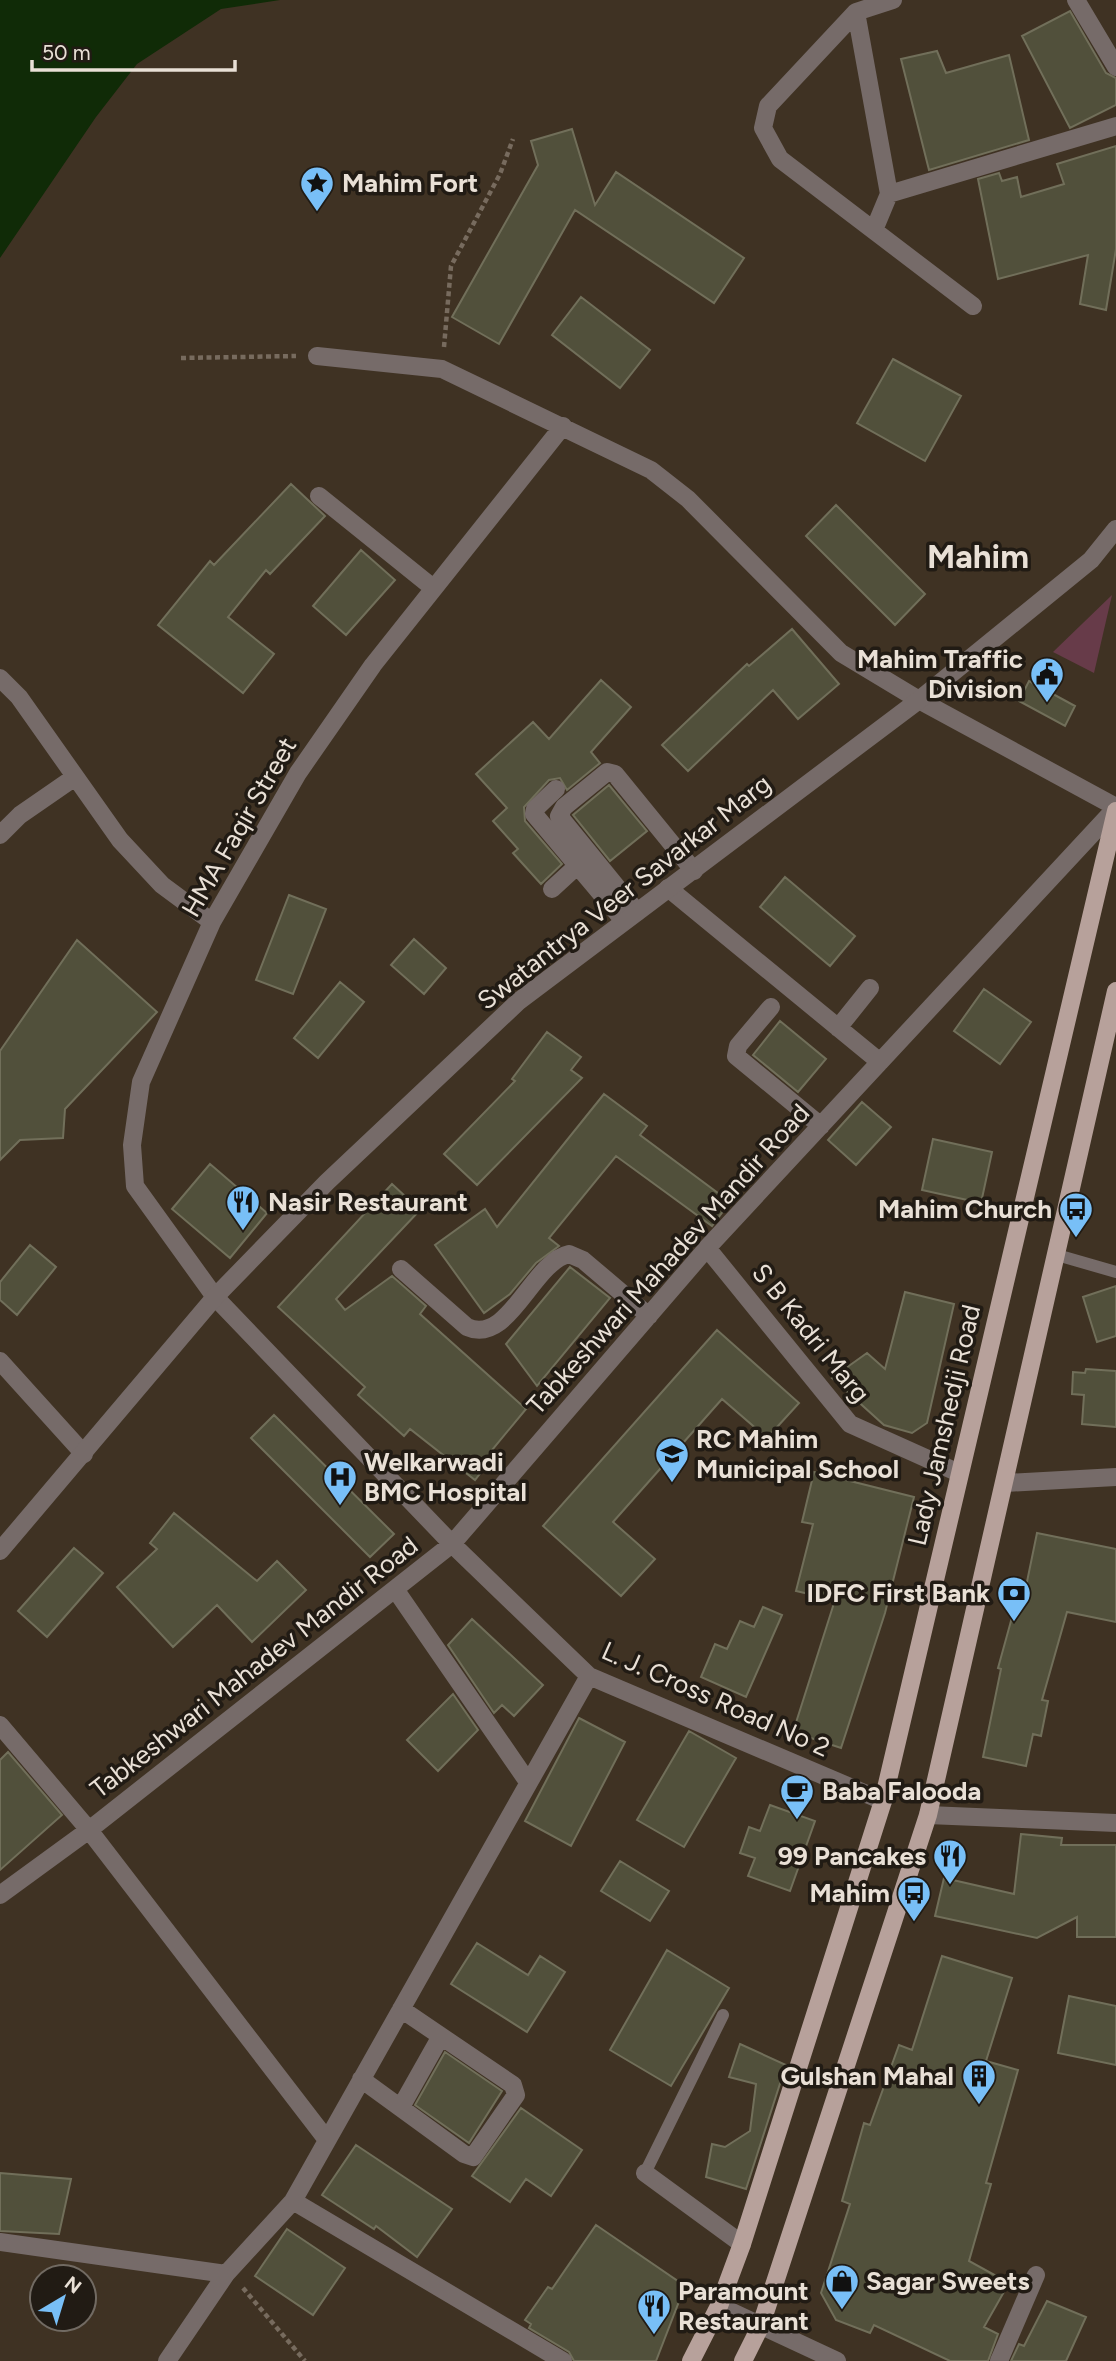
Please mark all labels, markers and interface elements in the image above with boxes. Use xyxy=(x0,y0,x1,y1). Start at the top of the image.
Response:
scale bar xyxy=(32,28,234,72)
text: 50 m xyxy=(42,40,91,65)
place icon: Mahim Fort xyxy=(298,164,336,213)
place label: Mahim Fort xyxy=(342,167,478,199)
district label: Mahim xyxy=(927,537,1029,576)
place label: Mahim Traffic Division xyxy=(857,643,1023,705)
public building icon: Mahim Traffic Division xyxy=(1028,655,1066,704)
street label: HMA Faqir Street xyxy=(175,731,303,922)
street label: Swatantrya Veer Savarkar Marg xyxy=(471,767,777,1017)
street label: Tabkeshwari Mahadev Mandir Road xyxy=(520,1097,816,1421)
restaurant icon: Nasir Restaurant xyxy=(224,1183,262,1232)
place label: Nasir Restaurant xyxy=(268,1186,468,1218)
bus stop icon: Mahim Church xyxy=(1057,1190,1095,1239)
place label: Mahim Church xyxy=(878,1193,1052,1225)
street label: S B Kadri Marg xyxy=(745,1257,877,1409)
street label: Lady Jamshedji Road xyxy=(901,1301,987,1549)
place label: RC Mahim Municipal School xyxy=(696,1423,899,1485)
school or university icon: RC Mahim Municipal School xyxy=(653,1435,691,1484)
place label: Welkarwadi BMC Hospital xyxy=(364,1446,527,1508)
hospital icon: Welkarwadi BMC Hospital xyxy=(321,1458,359,1507)
street label: Tabkeshwari Mahadev Mandir Road xyxy=(84,1529,424,1805)
bank icon: IDFC First Bank xyxy=(995,1574,1033,1623)
place label: IDFC First Bank xyxy=(806,1577,990,1609)
street label: L. J. Cross Road No 2 xyxy=(597,1634,835,1764)
cafe icon: Baba Falooda xyxy=(778,1772,816,1821)
place label: Baba Falooda xyxy=(822,1775,981,1807)
restaurant icon: 99 Pancakes xyxy=(931,1837,969,1886)
place label: 99 Pancakes xyxy=(778,1840,926,1872)
bus stop icon: Mahim xyxy=(895,1874,933,1923)
place label: Mahim xyxy=(810,1877,890,1909)
building icon: Gulshan Mahal xyxy=(960,2057,998,2106)
place label: Gulshan Mahal xyxy=(781,2060,954,2092)
shop icon: Sagar Sweets xyxy=(823,2262,861,2311)
north arrow xyxy=(28,2263,98,2333)
place label: Sagar Sweets xyxy=(866,2265,1030,2297)
text: N xyxy=(60,2271,86,2299)
place label: Paramount Restaurant xyxy=(678,2275,809,2337)
restaurant icon: Paramount Restaurant xyxy=(635,2287,673,2336)

